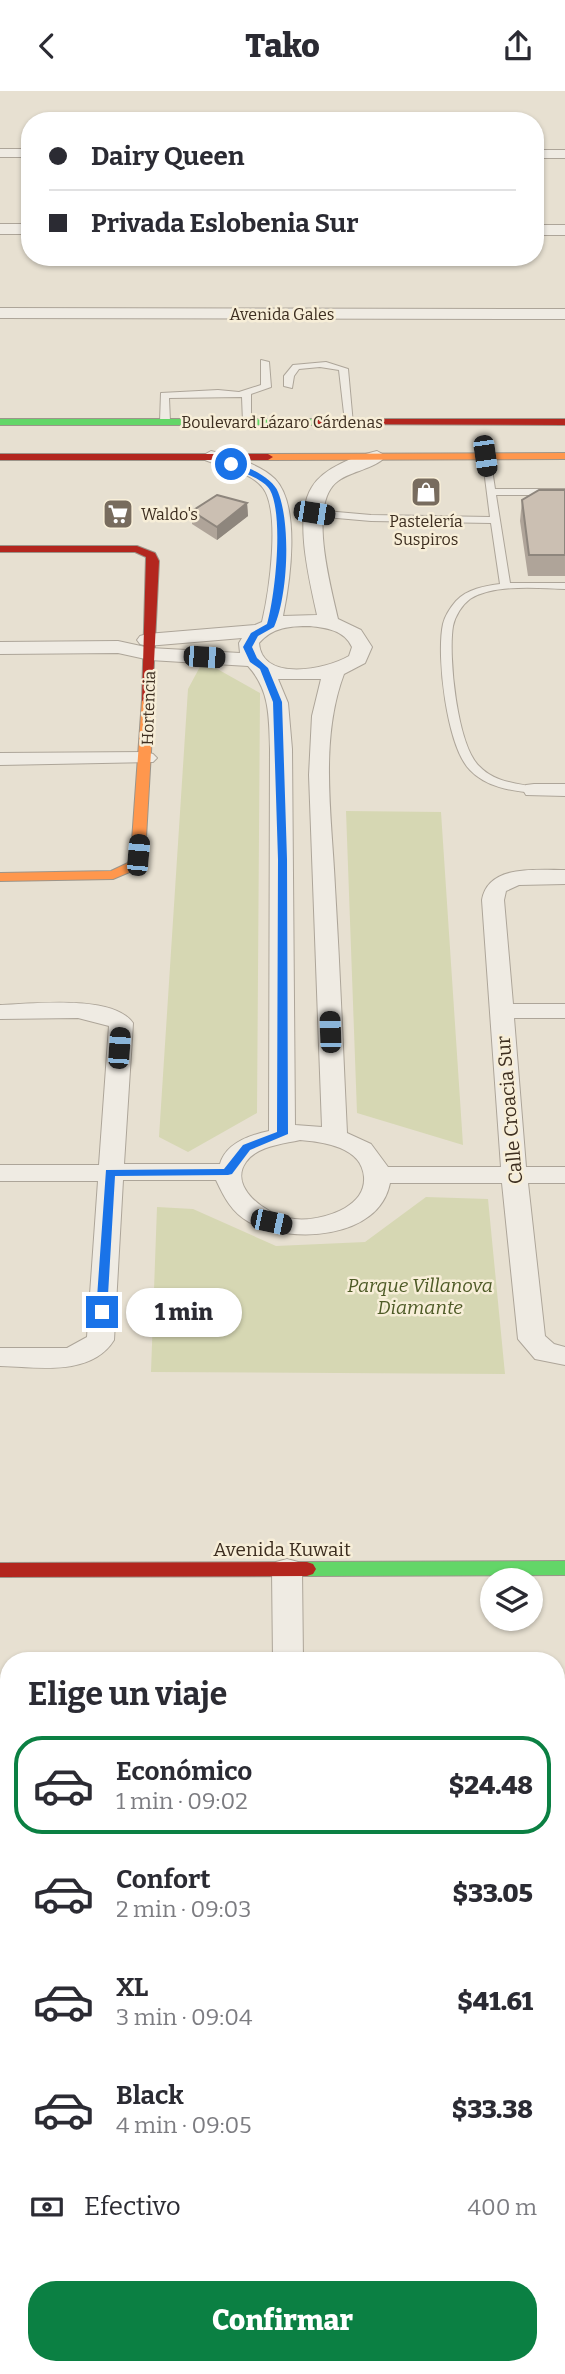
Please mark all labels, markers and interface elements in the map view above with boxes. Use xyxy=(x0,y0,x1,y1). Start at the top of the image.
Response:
icon: back xyxy=(28,27,66,65)
text: Tako xyxy=(245,27,320,65)
icon: share xyxy=(499,27,537,65)
text: Dairy Queen xyxy=(91,141,244,172)
text: Privada Eslobenia Sur xyxy=(91,208,359,239)
street label: Avenida Gales xyxy=(230,305,334,324)
street label: Boulevard Lázaro Cárdenas xyxy=(181,413,383,432)
car xyxy=(472,434,499,478)
route start xyxy=(215,448,247,480)
shop icon: Pastelería Suspiros xyxy=(409,475,443,509)
supermarket icon: Waldo's xyxy=(101,497,135,531)
car xyxy=(292,499,337,527)
place label: Waldo's xyxy=(141,505,198,524)
place label: Pastelería Suspiros xyxy=(389,512,463,549)
car xyxy=(183,645,226,669)
street label: Hortencia xyxy=(138,670,159,746)
car xyxy=(126,833,151,877)
car xyxy=(319,1011,342,1053)
car xyxy=(108,1026,131,1070)
street label: Calle Croacia Sur xyxy=(492,1034,527,1185)
car xyxy=(249,1207,294,1237)
park label: Parque Villanova Diamante xyxy=(347,1274,493,1319)
callout: 1 min xyxy=(126,1287,242,1337)
route end xyxy=(86,1296,118,1328)
text: 1 min xyxy=(155,1298,213,1326)
street label: Avenida Kuwait xyxy=(213,1538,351,1561)
map controls xyxy=(480,1568,543,1631)
button: layers xyxy=(480,1568,543,1631)
text: Elige un viaje xyxy=(28,1675,227,1713)
icon: car xyxy=(32,1754,95,1817)
text: Económico xyxy=(116,1756,252,1787)
text: $24.48 xyxy=(449,1770,533,1801)
text: 1 min · 09:02 xyxy=(116,1787,248,1815)
icon: car xyxy=(32,1862,95,1925)
text: Confort xyxy=(116,1864,211,1895)
text: $33.05 xyxy=(453,1878,533,1909)
text: 2 min · 09:03 xyxy=(116,1895,251,1923)
icon: car xyxy=(32,1970,95,2033)
text: XL xyxy=(116,1972,148,2003)
text: $41.61 xyxy=(457,1986,533,2017)
text: 3 min · 09:04 xyxy=(116,2003,252,2031)
icon: car xyxy=(32,2078,95,2141)
text: Black xyxy=(116,2080,184,2111)
text: $33.38 xyxy=(452,2094,533,2125)
text: 4 min · 09:05 xyxy=(116,2111,252,2139)
icon: cash xyxy=(28,2188,66,2226)
text: Efectivo xyxy=(84,2191,181,2222)
text: 400 m xyxy=(468,2193,537,2221)
button: Confirmar xyxy=(28,2281,537,2361)

